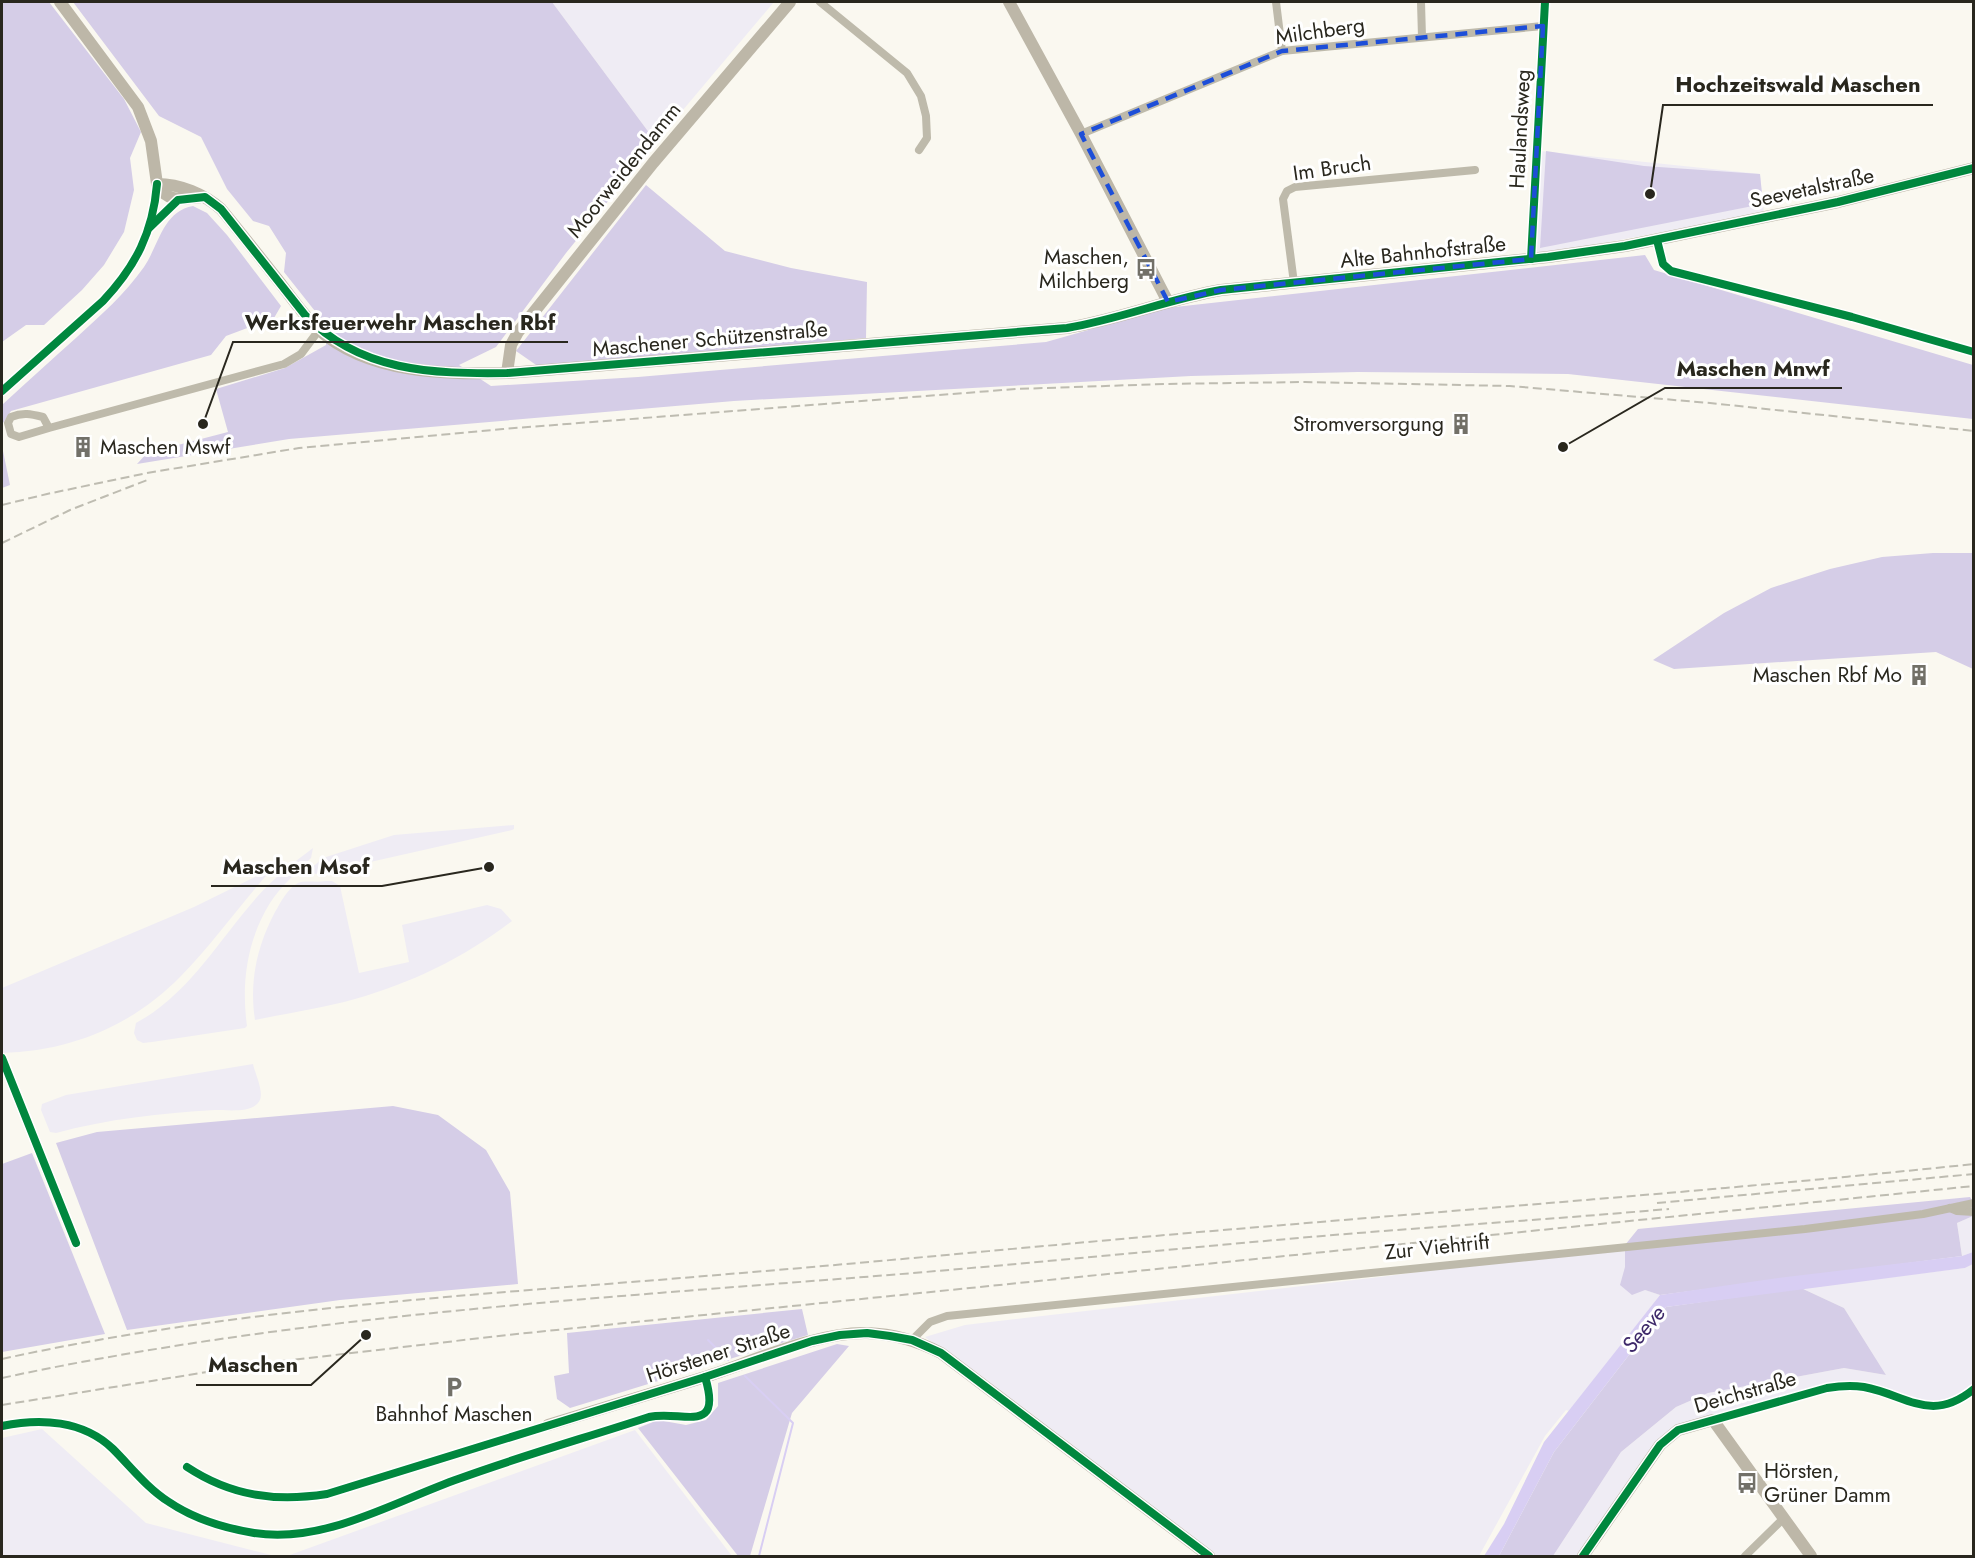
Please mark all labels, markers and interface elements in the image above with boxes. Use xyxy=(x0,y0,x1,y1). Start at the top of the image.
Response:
street label: Milchberg xyxy=(1273,10,1367,52)
callout: Hochzeitswald Maschen xyxy=(1663,65,1933,105)
text: Hochzeitswald Maschen xyxy=(1675,68,1921,100)
street label: Haulandsweg xyxy=(1502,69,1538,189)
street label: Moorweidendamm xyxy=(560,96,688,244)
street label: Im Bruch xyxy=(1291,148,1373,188)
street label: Seevetalstraße xyxy=(1747,160,1877,216)
street label: Alte Bahnhofstraße xyxy=(1339,228,1508,276)
place label: Maschen, Milchberg xyxy=(1039,242,1129,296)
bus stop icon: Maschen, Milchberg xyxy=(1134,257,1158,281)
callout: Werksfeuerwehr Maschen Rbf xyxy=(233,302,568,342)
text: Werksfeuerwehr Maschen Rbf xyxy=(245,306,557,338)
street label: Maschener Schützenstraße xyxy=(591,314,829,364)
callout: Maschen Mnwf xyxy=(1665,348,1842,388)
text: Maschen Mnwf xyxy=(1676,352,1831,384)
place label: Stromversorgung xyxy=(1293,409,1444,439)
building icon: Stromversorgung xyxy=(1449,412,1473,436)
place label: Maschen Mswf xyxy=(100,432,231,462)
building icon: Maschen Mswf xyxy=(71,435,95,459)
place label: Maschen Rbf Mo xyxy=(1753,660,1902,690)
building icon: Maschen Rbf Mo xyxy=(1907,663,1931,687)
callout: Maschen Msof xyxy=(211,846,382,886)
text: Maschen Msof xyxy=(223,850,371,882)
street label: Zur Viehtrift xyxy=(1383,1227,1491,1267)
water label: Seeve xyxy=(1614,1298,1672,1360)
street label: Hörstener Straße xyxy=(642,1316,794,1390)
callout: Maschen xyxy=(196,1345,311,1385)
text: Maschen xyxy=(208,1348,298,1380)
street label: Deichstraße xyxy=(1690,1363,1800,1421)
parking icon: Bahnhof Maschen xyxy=(442,1375,466,1399)
place label: Bahnhof Maschen xyxy=(375,1399,533,1429)
place label: Hörsten, Grüner Damm xyxy=(1764,1456,1891,1510)
bus stop icon: Hörsten, Grüner Damm xyxy=(1735,1471,1759,1495)

